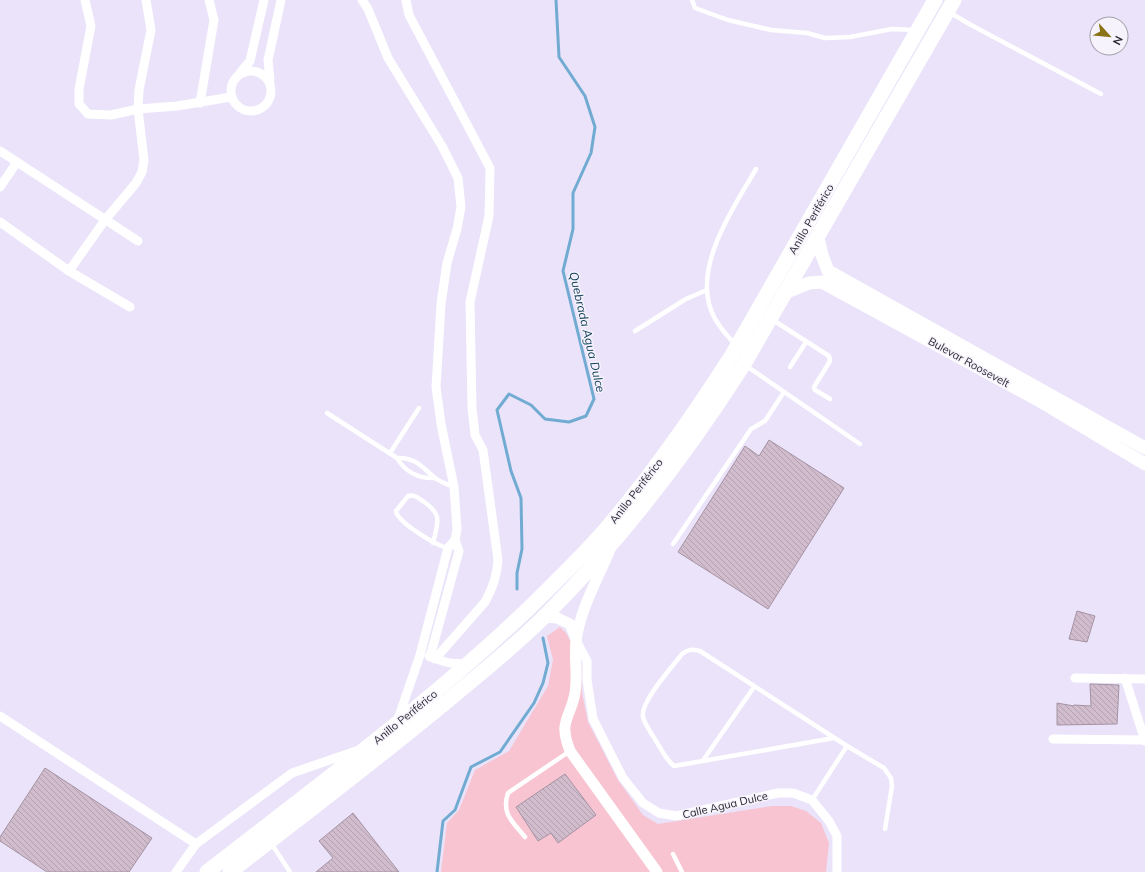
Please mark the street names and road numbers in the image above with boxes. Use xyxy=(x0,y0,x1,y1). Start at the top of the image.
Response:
street label: Anillo Periférico xyxy=(785,181,837,257)
street label: Bulevar Roosevelt xyxy=(926,334,1012,390)
street label: Anillo Periférico xyxy=(606,456,666,526)
street label: Anillo Periférico xyxy=(370,687,440,747)
street label: Calle Agua Dulce xyxy=(681,788,769,822)

